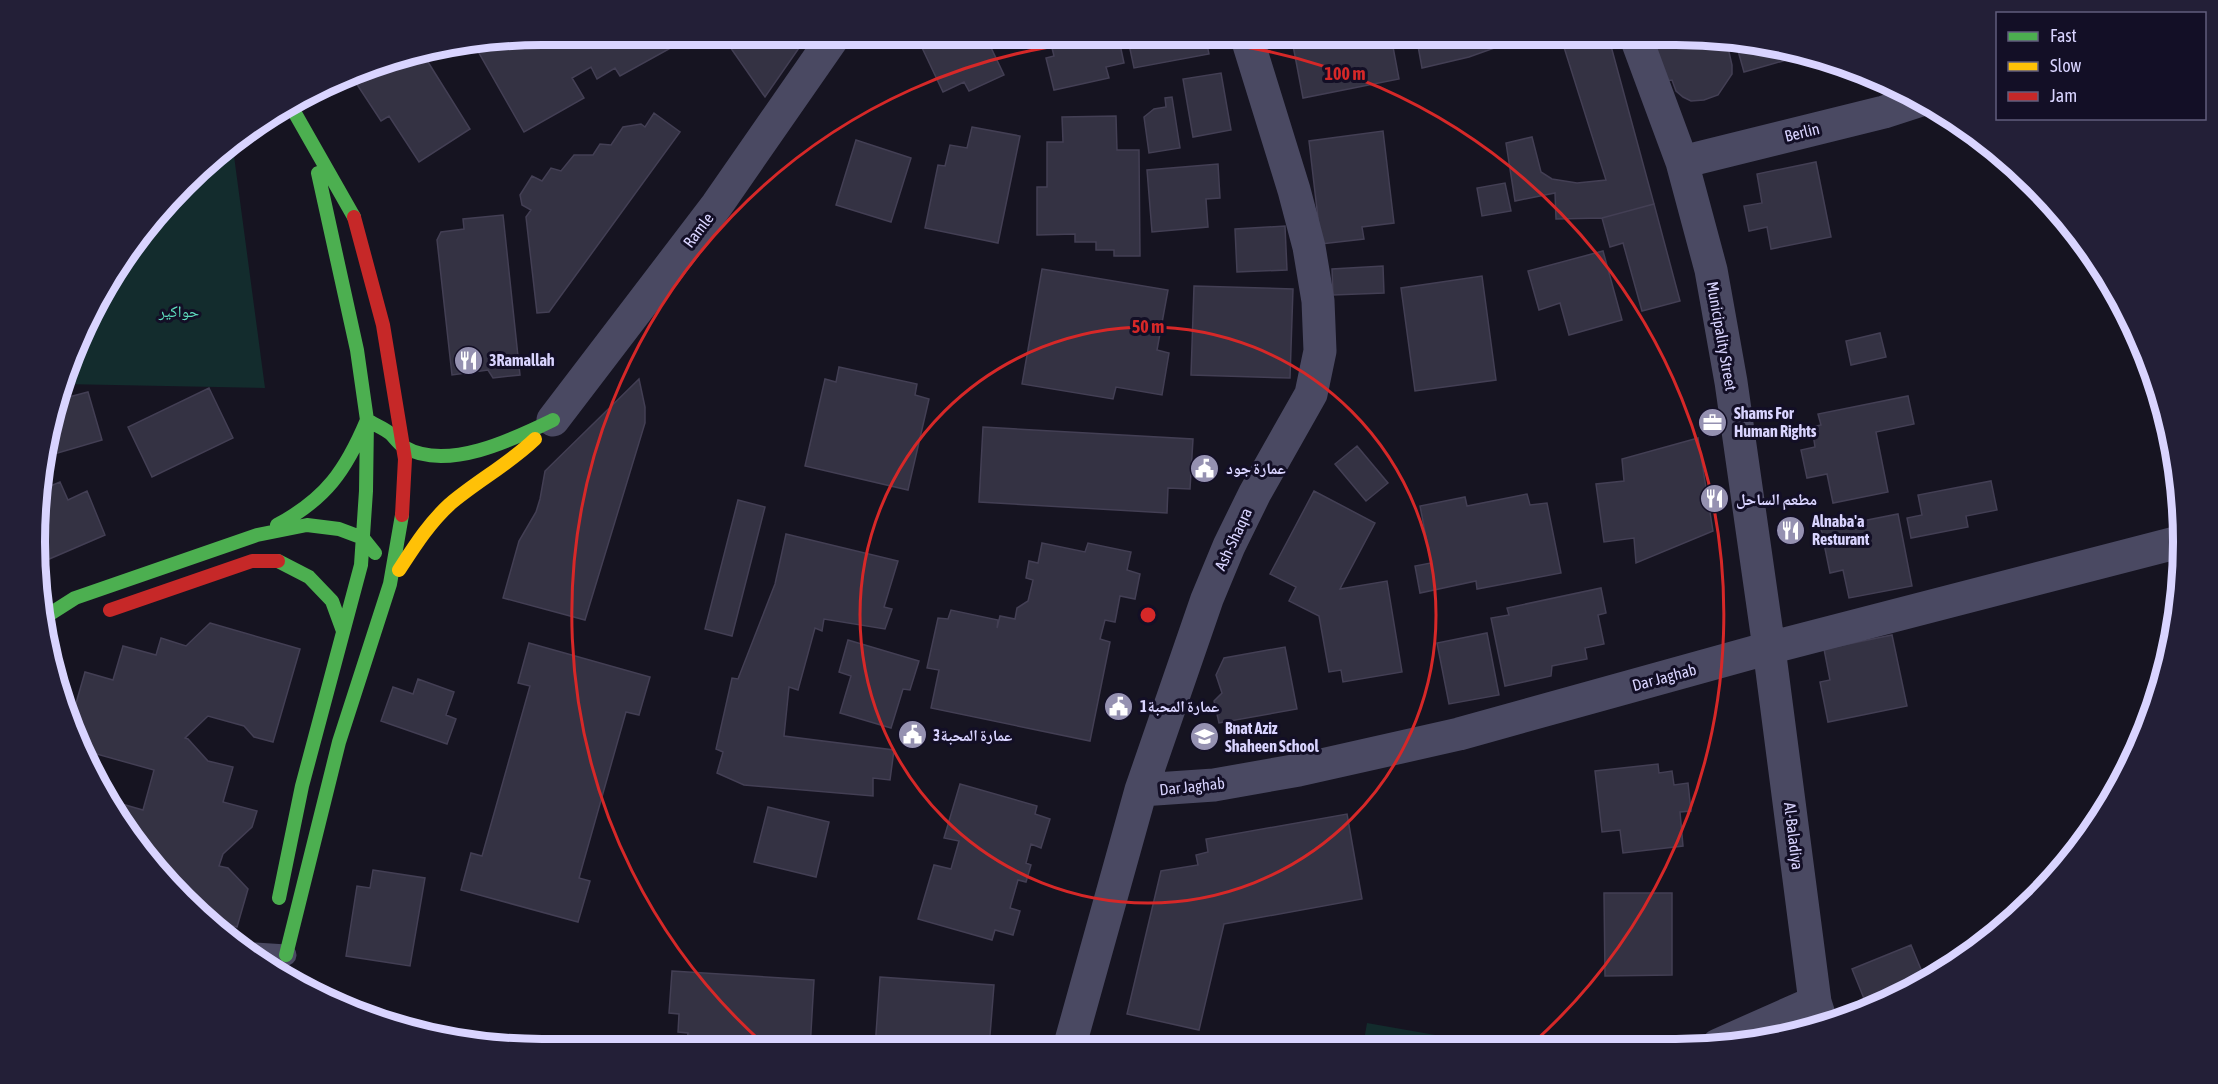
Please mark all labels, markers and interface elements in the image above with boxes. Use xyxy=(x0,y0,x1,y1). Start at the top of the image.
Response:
legend xyxy=(1996,12,2206,120)
text: Fast xyxy=(2050,25,2077,46)
text: Slow xyxy=(2050,55,2081,76)
text: 100 m xyxy=(1325,63,1365,84)
text: Jam xyxy=(2050,85,2077,106)
street label: Berlin xyxy=(1783,119,1821,145)
street label: Ramle xyxy=(679,209,717,251)
street label: Municipality Street xyxy=(1703,280,1741,393)
park label: حواكير xyxy=(158,302,199,321)
text: 50 m xyxy=(1132,316,1164,337)
restaurant icon: 3Ramallah xyxy=(452,344,484,376)
place label: 3Ramallah xyxy=(489,351,555,369)
place label: Shams For Human Rights xyxy=(1734,404,1817,440)
office icon: Shams For Human Rights xyxy=(1697,406,1729,438)
public building icon: عمارة جود xyxy=(1189,452,1221,484)
place label: عمارة جود xyxy=(1226,459,1286,477)
restaurant icon: مطعم الساحل xyxy=(1699,483,1731,515)
place label: مطعم الساحل xyxy=(1736,490,1817,511)
street label: Ash-Shaqra xyxy=(1211,505,1256,573)
place label: Alnaba'a Resturant xyxy=(1811,512,1870,548)
restaurant icon: Alnaba'a Resturant xyxy=(1775,514,1807,546)
centre of rings xyxy=(1138,605,1158,625)
street label: Dar Jaghab xyxy=(1630,660,1698,695)
public building icon: عمارة المحبة1 xyxy=(1103,690,1135,722)
place label: عمارة المحبة1 xyxy=(1140,697,1219,716)
public building icon: عمارة المحبة3 xyxy=(896,719,928,751)
place label: Bnat Aziz Shaheen School xyxy=(1225,719,1320,755)
school or university icon: Bnat Aziz Shaheen School xyxy=(1188,721,1220,753)
place label: عمارة المحبة3 xyxy=(933,726,1012,745)
street label: Dar Jaghab xyxy=(1158,774,1226,799)
street label: Al-Baladiya xyxy=(1780,801,1807,871)

